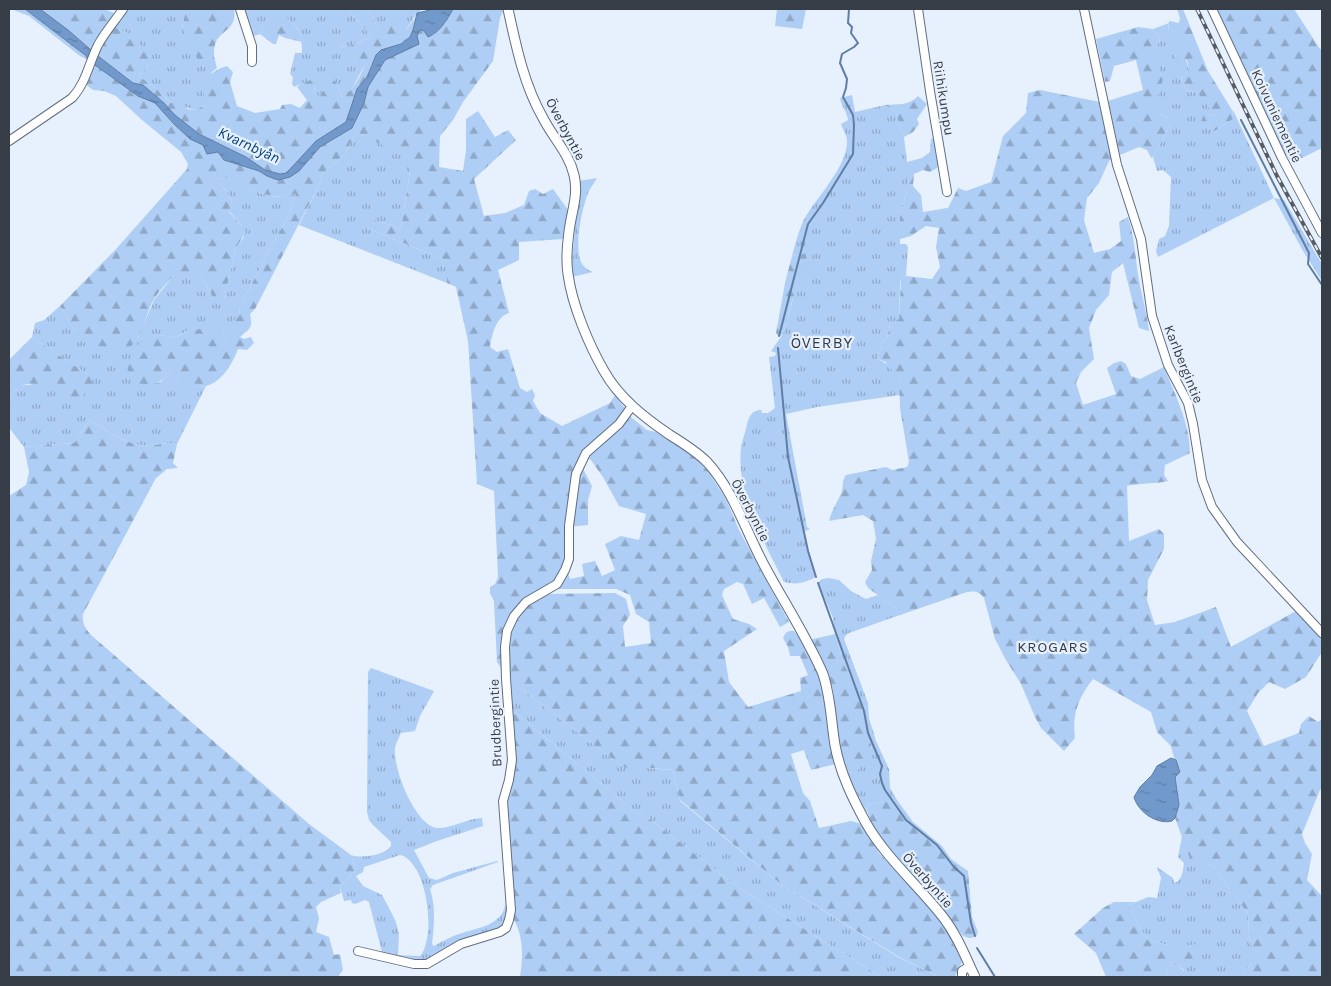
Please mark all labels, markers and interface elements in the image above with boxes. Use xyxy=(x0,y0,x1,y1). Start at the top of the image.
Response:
street label: Riihikumpu xyxy=(929,59,958,137)
street label: Koivuniementie xyxy=(1247,67,1306,166)
street label: Överbyntie xyxy=(542,95,589,163)
water label: Kvarnbyån xyxy=(215,123,283,167)
street label: Karlbergintie xyxy=(1160,323,1207,406)
district label: ÖVERBY xyxy=(791,333,853,352)
street label: Överbyntie xyxy=(727,476,774,544)
district label: KROGARS xyxy=(1017,638,1089,656)
street label: Brudbergintie xyxy=(485,679,506,767)
street label: Överbyntie xyxy=(899,849,956,912)

